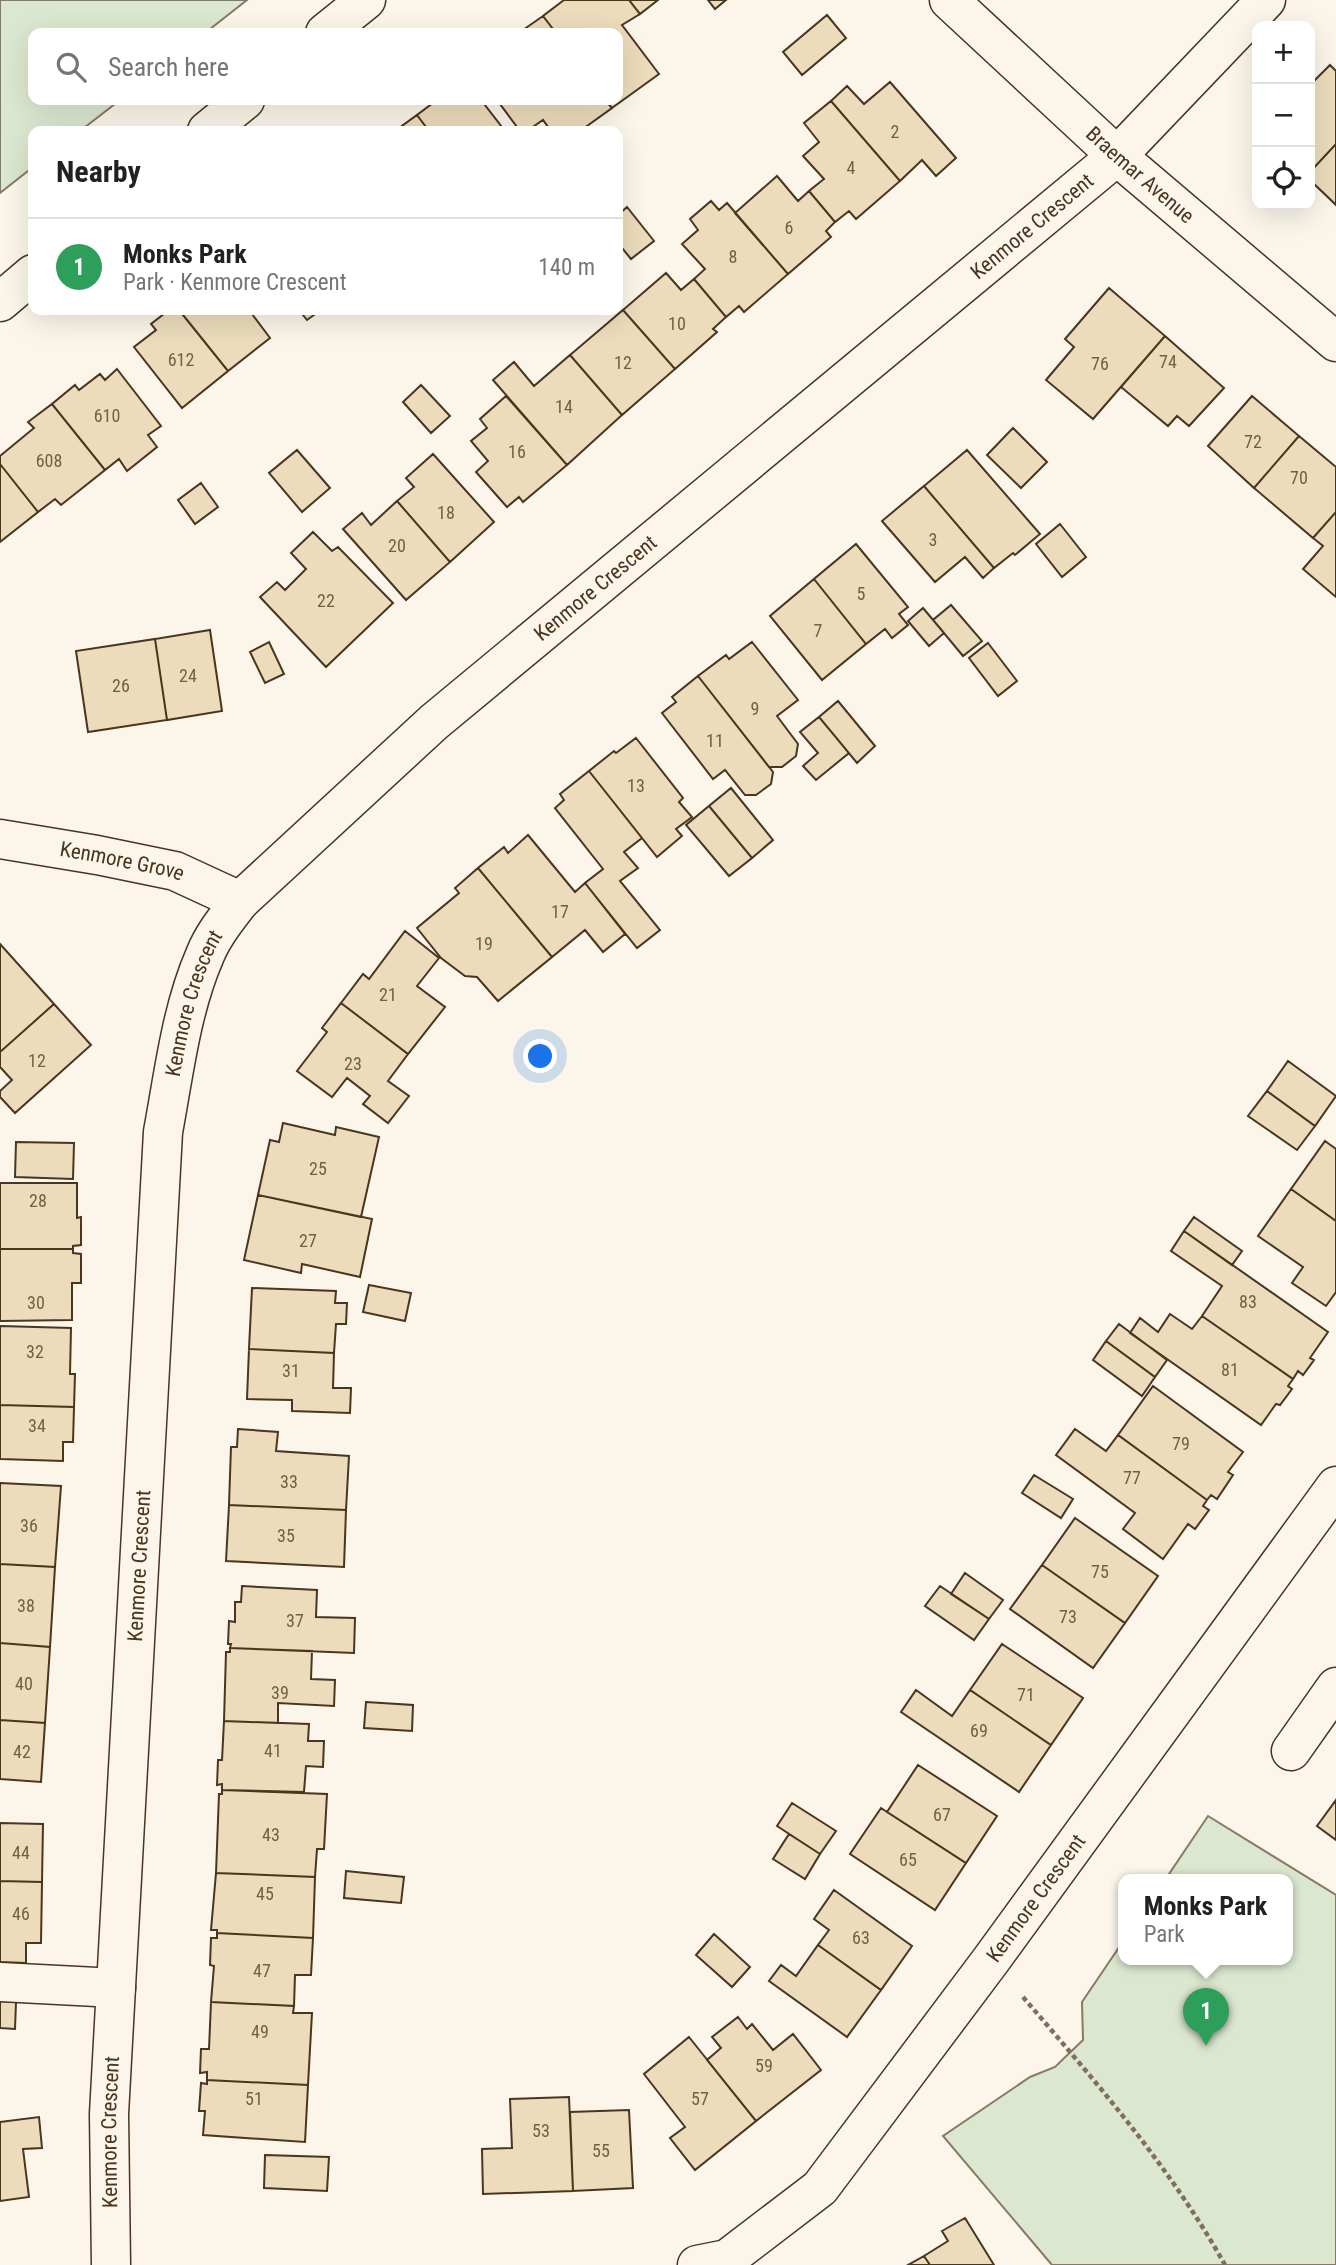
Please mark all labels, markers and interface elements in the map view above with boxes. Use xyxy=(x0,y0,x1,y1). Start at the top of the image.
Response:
map controls xyxy=(1252,21,1315,210)
button: + xyxy=(1252,21,1315,84)
search box xyxy=(28,28,623,105)
icon: search xyxy=(52,48,90,86)
text: Search here xyxy=(108,52,229,82)
button: − xyxy=(1252,84,1315,147)
house number: 2 xyxy=(891,121,900,142)
street label: Braemar Avenue xyxy=(1081,122,1199,228)
button: locate xyxy=(1252,147,1315,210)
text: Nearby xyxy=(56,154,141,189)
house number: 4 xyxy=(847,157,856,178)
street label: Kenmore Crescent xyxy=(966,169,1098,284)
house number: 6 xyxy=(785,217,793,238)
text: Monks Park xyxy=(123,239,247,269)
house number: 8 xyxy=(729,246,737,267)
text: 1 xyxy=(73,254,85,281)
text: 140 m xyxy=(538,254,595,281)
text: Park · Kenmore Crescent xyxy=(123,269,347,296)
house number: 10 xyxy=(668,313,686,334)
house number: 612 xyxy=(168,349,194,370)
house number: 74 xyxy=(1159,351,1177,372)
house number: 12 xyxy=(614,352,632,373)
house number: 76 xyxy=(1091,353,1109,374)
house number: 14 xyxy=(555,396,573,417)
house number: 610 xyxy=(94,405,120,426)
house number: 72 xyxy=(1244,431,1262,452)
house number: 16 xyxy=(508,441,526,462)
house number: 608 xyxy=(36,450,62,471)
house number: 70 xyxy=(1290,467,1308,488)
house number: 18 xyxy=(437,502,455,523)
house number: 3 xyxy=(929,529,937,550)
street label: Kenmore Crescent xyxy=(529,531,662,646)
house number: 20 xyxy=(388,535,406,556)
house number: 5 xyxy=(857,583,866,604)
house number: 22 xyxy=(317,590,335,611)
house number: 7 xyxy=(814,620,823,641)
house number: 24 xyxy=(179,665,197,686)
house number: 26 xyxy=(112,675,130,696)
house number: 9 xyxy=(751,698,759,719)
house number: 11 xyxy=(706,730,724,751)
house number: 13 xyxy=(627,775,645,796)
street label: Kenmore Grove xyxy=(58,837,188,886)
house number: 17 xyxy=(551,901,569,922)
street label: Kenmore Crescent xyxy=(161,926,227,1078)
house number: 19 xyxy=(475,933,493,954)
house number: 21 xyxy=(379,984,397,1005)
your location xyxy=(523,1039,557,1073)
house number: 12 xyxy=(28,1050,46,1071)
house number: 23 xyxy=(344,1053,362,1074)
house number: 25 xyxy=(309,1158,327,1179)
house number: 28 xyxy=(29,1190,47,1211)
house number: 27 xyxy=(299,1230,317,1251)
house number: 83 xyxy=(1239,1291,1257,1312)
house number: 30 xyxy=(27,1292,45,1313)
house number: 32 xyxy=(26,1341,44,1362)
house number: 81 xyxy=(1221,1359,1239,1380)
house number: 31 xyxy=(282,1360,300,1381)
house number: 34 xyxy=(28,1415,46,1436)
house number: 79 xyxy=(1172,1433,1190,1454)
house number: 77 xyxy=(1123,1467,1141,1488)
house number: 33 xyxy=(280,1471,298,1492)
street label: Kenmore Crescent xyxy=(123,1489,155,1642)
house number: 36 xyxy=(20,1515,38,1536)
house number: 35 xyxy=(277,1525,295,1546)
house number: 75 xyxy=(1091,1561,1109,1582)
house number: 38 xyxy=(17,1595,35,1616)
house number: 73 xyxy=(1059,1606,1077,1627)
house number: 37 xyxy=(286,1610,304,1631)
house number: 40 xyxy=(15,1673,33,1694)
house number: 39 xyxy=(271,1682,289,1703)
house number: 71 xyxy=(1017,1684,1035,1705)
house number: 69 xyxy=(970,1720,988,1741)
house number: 41 xyxy=(264,1740,282,1761)
house number: 42 xyxy=(13,1741,31,1762)
house number: 67 xyxy=(933,1804,951,1825)
house number: 43 xyxy=(262,1824,280,1845)
street label: Kenmore Crescent xyxy=(982,1830,1090,1967)
house number: 44 xyxy=(12,1842,30,1863)
house number: 65 xyxy=(899,1849,917,1870)
popup xyxy=(1118,1874,1293,1965)
house number: 45 xyxy=(256,1883,274,1904)
text: Monks Park xyxy=(1144,1891,1267,1921)
house number: 46 xyxy=(12,1903,30,1924)
text: Park xyxy=(1144,1921,1185,1948)
house number: 63 xyxy=(852,1927,870,1948)
house number: 47 xyxy=(253,1960,271,1981)
pin: 1 xyxy=(1183,1988,1229,2046)
house number: 49 xyxy=(251,2021,269,2042)
street label: Kenmore Crescent xyxy=(97,2055,124,2208)
house number: 59 xyxy=(755,2055,773,2076)
house number: 51 xyxy=(245,2088,263,2109)
house number: 57 xyxy=(691,2088,709,2109)
house number: 53 xyxy=(532,2120,550,2141)
house number: 55 xyxy=(592,2140,610,2161)

